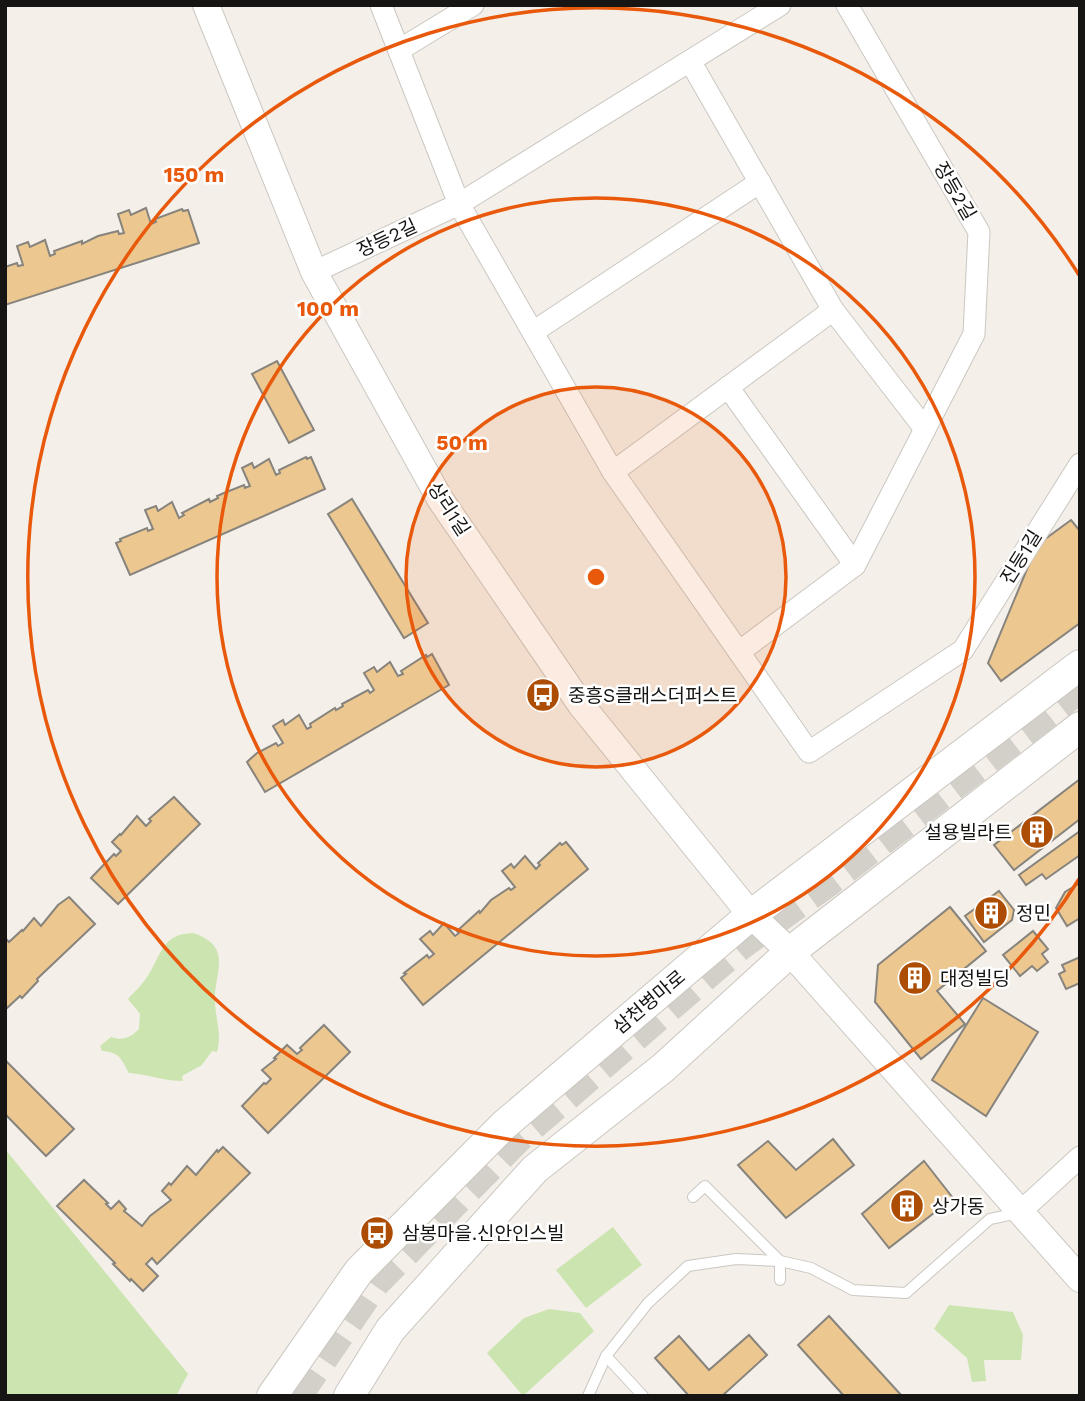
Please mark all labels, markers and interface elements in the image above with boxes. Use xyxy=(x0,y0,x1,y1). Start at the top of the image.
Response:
street label: 장등2길 xyxy=(929,158,981,224)
text: 150 m xyxy=(164,162,224,187)
street label: 장등2길 xyxy=(353,214,421,262)
text: 100 m xyxy=(297,296,359,321)
text: 50 m xyxy=(436,430,488,455)
street label: 상리1길 xyxy=(423,478,475,540)
street label: 진등1길 xyxy=(995,526,1047,588)
centre of rings xyxy=(584,565,608,589)
bus stop icon: 중흥S클래스더퍼스트 xyxy=(524,676,562,714)
place label: 중흥S클래스더퍼스트 xyxy=(568,684,738,707)
building icon: 설용빌라트 xyxy=(1018,813,1056,851)
place label: 설용빌라트 xyxy=(925,821,1012,844)
building icon: 정민 xyxy=(972,894,1010,932)
place label: 정민 xyxy=(1016,902,1051,925)
building icon: 대정빌딩 xyxy=(896,959,934,997)
street label: 삼천병마로 xyxy=(608,965,690,1039)
place label: 대정빌딩 xyxy=(940,967,1010,990)
building icon: 상가동 xyxy=(888,1187,926,1225)
place label: 상가동 xyxy=(932,1195,984,1218)
bus stop icon: 삼봉마을.신안인스빌 xyxy=(358,1214,396,1252)
place label: 삼봉마을.신안인스빌 xyxy=(402,1222,564,1245)

